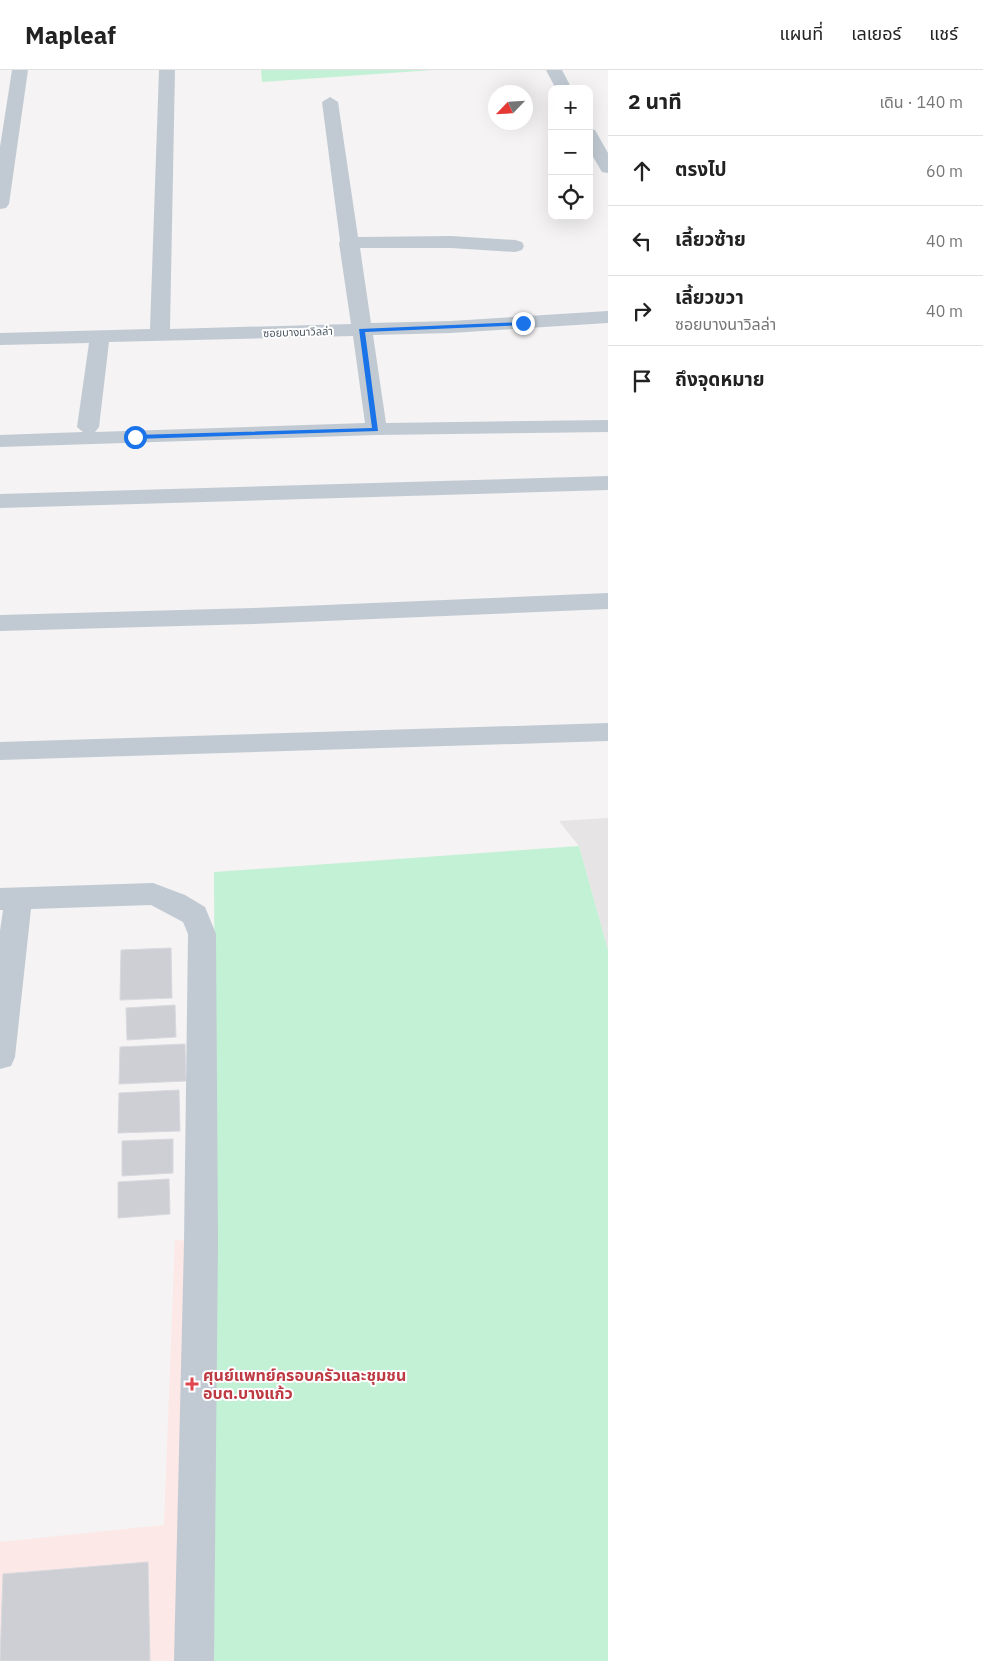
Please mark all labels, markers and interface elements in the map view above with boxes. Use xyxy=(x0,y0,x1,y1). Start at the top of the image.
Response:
text: Mapleaf xyxy=(25,19,116,51)
text: แผนที่ xyxy=(779,22,823,45)
text: เลเยอร์ xyxy=(851,22,901,45)
text: แชร์ xyxy=(929,22,958,45)
north arrow xyxy=(488,85,533,130)
map controls xyxy=(548,85,593,220)
button: + xyxy=(548,85,593,130)
text: 2 นาที xyxy=(628,87,682,115)
text: เดิน · 140 m xyxy=(879,92,963,112)
button: − xyxy=(548,130,593,175)
icon: ahead xyxy=(628,157,656,185)
text: ตรงไป xyxy=(675,157,727,181)
text: 60 m xyxy=(926,161,963,181)
button: locate xyxy=(548,175,593,220)
icon: left xyxy=(628,227,656,255)
text: เลี้ยวซ้าย xyxy=(675,227,746,251)
text: 40 m xyxy=(926,231,963,251)
text: เลี้ยวขวา xyxy=(675,285,744,309)
icon: right xyxy=(628,297,656,325)
text: 40 m xyxy=(926,301,963,321)
route end xyxy=(512,312,535,335)
text: ซอยบางนาวิลล่า xyxy=(675,314,776,334)
street label: ซอยบางนาวิลล่า xyxy=(263,324,333,340)
icon: arrive xyxy=(628,367,656,395)
text: ถึงจุดหมาย xyxy=(675,367,765,391)
route start xyxy=(124,426,147,449)
place label: ศุนย์แพทย์ครอบครัวและชุมชน อบต.บางแก้ว xyxy=(203,1365,406,1403)
marker: ศุนย์แพทย์ครอบครัวและชุมชน อบต.บางแก้ว xyxy=(185,1377,199,1391)

